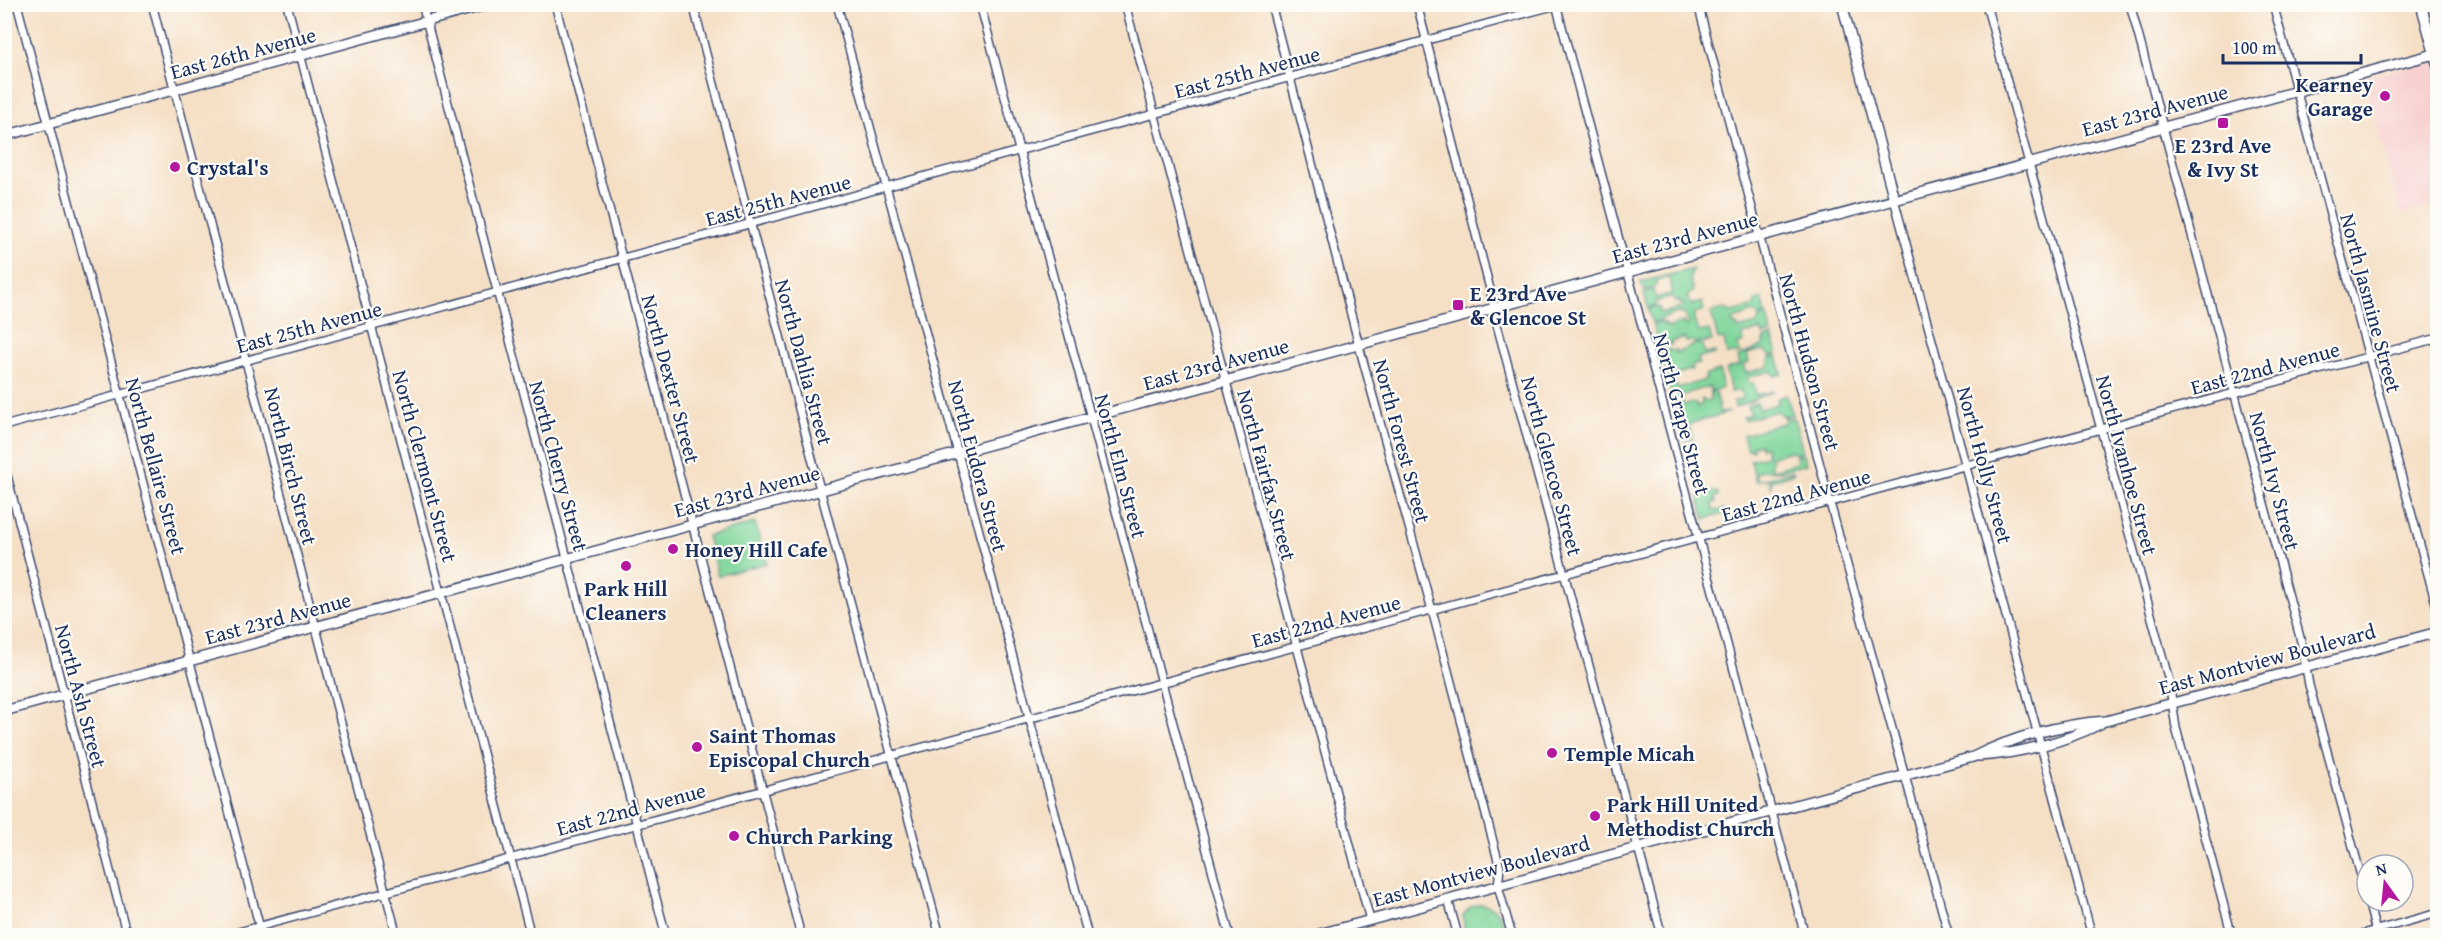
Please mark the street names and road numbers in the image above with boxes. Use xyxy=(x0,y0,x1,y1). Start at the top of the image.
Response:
street label: East 26th Avenue xyxy=(167,19,319,87)
street label: East 25th Avenue xyxy=(1171,38,1323,106)
street label: East 23rd Avenue xyxy=(2079,76,2232,144)
street label: East 25th Avenue xyxy=(702,166,854,234)
street label: East 23rd Avenue xyxy=(1609,203,1762,271)
street label: North Jasmine Street xyxy=(2332,210,2410,397)
street label: North Hudson Street xyxy=(1771,270,1849,454)
street label: North Dahlia Street xyxy=(767,275,841,449)
street label: North Dexter Street xyxy=(634,291,709,467)
street label: East 25th Avenue xyxy=(233,293,385,361)
street label: East 23rd Avenue xyxy=(1140,330,1293,398)
street label: North Grape Street xyxy=(1645,330,1719,499)
street label: East 22nd Avenue xyxy=(2187,333,2343,403)
street label: North Forest Street xyxy=(1365,355,1439,527)
street label: North Clermont Street xyxy=(384,367,466,566)
street label: North Ivanhoe Street xyxy=(2088,372,2166,559)
street label: North Glencoe Street xyxy=(1513,373,1591,560)
street label: North Bellaire Street xyxy=(117,374,195,559)
street label: North Cherry Street xyxy=(521,377,597,555)
street label: North Eudora Street xyxy=(940,377,1016,556)
street label: North Holly Street xyxy=(1949,383,2021,548)
street label: North Birch Street xyxy=(256,384,326,549)
street label: North Fairfax Street xyxy=(1229,386,1305,565)
street label: North Elm Street xyxy=(1087,390,1155,542)
street label: North Ivy Street xyxy=(2242,408,2309,554)
street label: East 23rd Avenue xyxy=(671,457,824,525)
street label: East 22nd Avenue xyxy=(1718,460,1874,530)
street label: East 23rd Avenue xyxy=(202,584,355,652)
street label: East 22nd Avenue xyxy=(1248,586,1404,656)
street label: East Montview Boulevard xyxy=(2155,615,2380,703)
street label: North Ash Street xyxy=(47,621,115,772)
street label: East 22nd Avenue xyxy=(553,774,709,844)
street label: East Montview Boulevard xyxy=(1369,827,1594,915)

